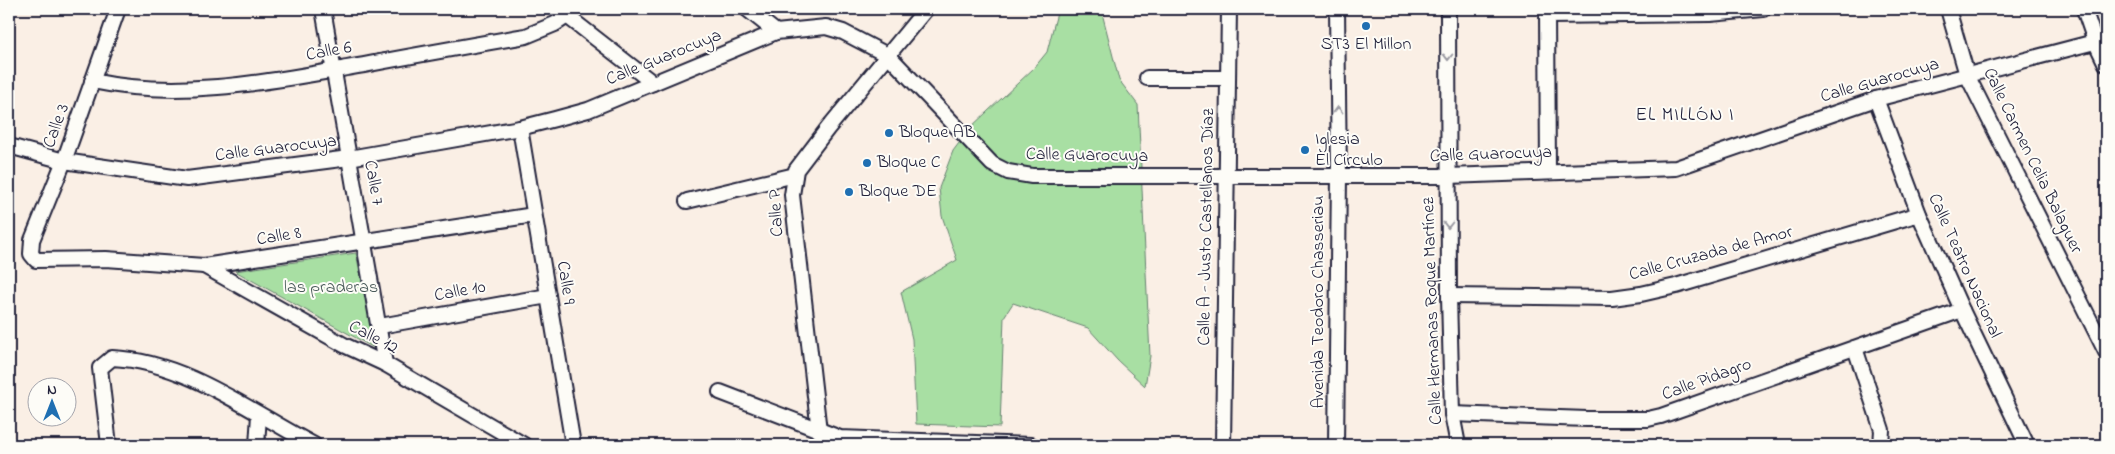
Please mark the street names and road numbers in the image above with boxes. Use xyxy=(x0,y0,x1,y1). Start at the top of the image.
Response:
street label: Calle Guarocuya xyxy=(602,23,726,93)
street label: Calle 6 xyxy=(304,35,354,69)
street label: Calle Guarocuya xyxy=(1818,52,1942,110)
street label: Calle Carmen Celia Balaguer xyxy=(1975,64,2089,259)
street label: Calle 3 xyxy=(37,100,77,152)
street label: Calle A - Justo Castellanos Díaz xyxy=(1192,108,1222,346)
street label: Calle Guarocuya xyxy=(214,129,338,169)
street label: Calle Guarocuya xyxy=(1429,140,1553,170)
street label: Calle Guarocuya xyxy=(1026,142,1148,170)
street label: Calle 7 xyxy=(356,158,390,208)
street label: Calle P xyxy=(763,188,791,237)
street label: Calle Teatro Nacional xyxy=(1920,190,2008,342)
street label: Avenida Teodoro Chasseriau xyxy=(1306,195,1332,409)
street label: Calle Hermanas Roque Martínez xyxy=(1416,196,1450,425)
street label: Calle Cruzada de Amor xyxy=(1626,220,1796,288)
street label: Calle 8 xyxy=(255,221,303,253)
street label: Calle 9 xyxy=(549,259,581,307)
street label: Calle 10 xyxy=(432,275,488,309)
street label: Calle 12 xyxy=(344,314,403,362)
street label: Calle Pidagro xyxy=(1659,352,1756,409)

